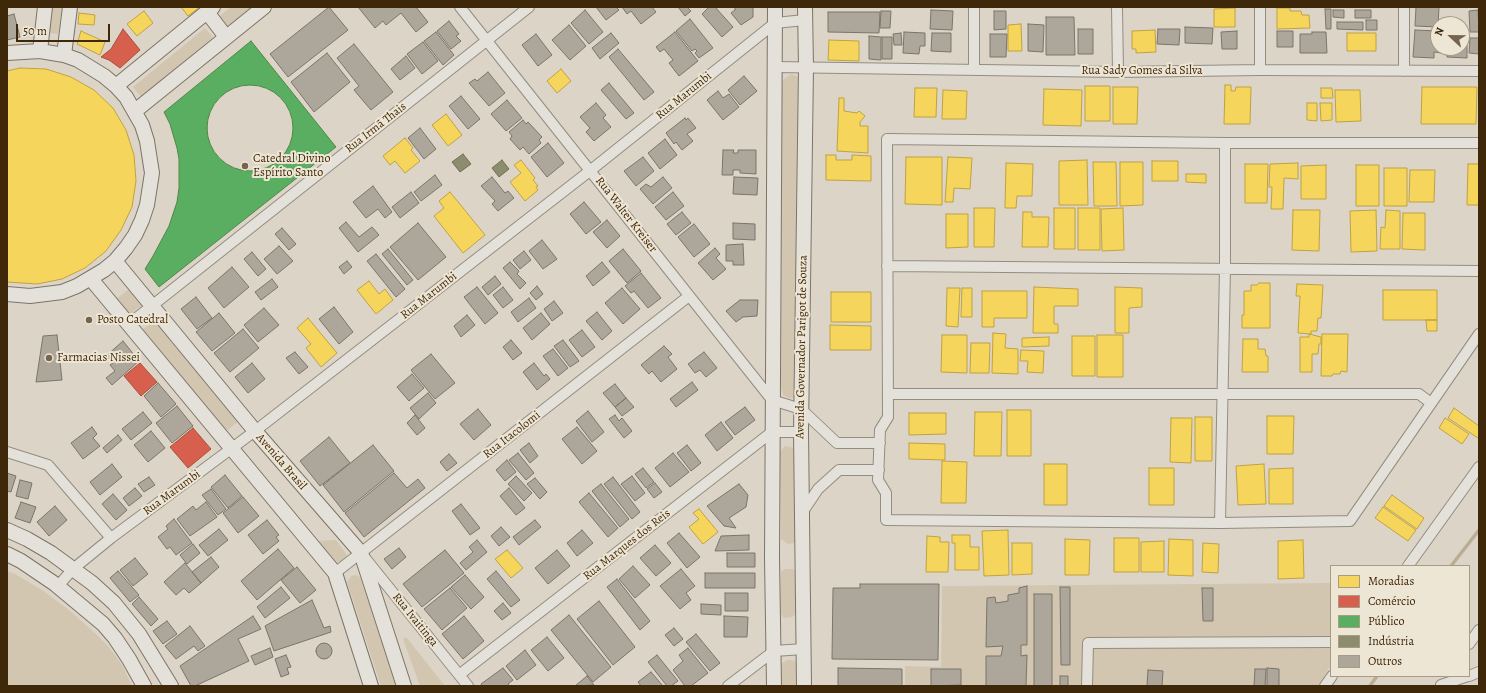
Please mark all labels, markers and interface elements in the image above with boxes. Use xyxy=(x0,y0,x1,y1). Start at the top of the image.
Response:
scale bar xyxy=(18,16,112,42)
north arrow xyxy=(1430,16,1470,56)
text: 50 m xyxy=(23,23,47,39)
text: N xyxy=(1431,25,1448,38)
street label: Rua Sady Gomes da Silva xyxy=(1081,64,1203,78)
street label: Rua Marumbi xyxy=(653,69,715,123)
street label: Rua Irmã Thais xyxy=(342,100,410,156)
place label: Catedral Divino Espírito Santo xyxy=(253,152,330,180)
marker: Catedral Divino Espírito Santo xyxy=(240,161,250,171)
street label: Rua Walter Kreiser xyxy=(592,174,660,256)
street label: Avenida Governador Parigot de Souza xyxy=(793,255,811,439)
street label: Rua Marumbi xyxy=(398,270,460,322)
place label: Posto Catedral xyxy=(97,313,168,327)
marker: Posto Catedral xyxy=(84,315,94,325)
place label: Farmacias Nissei xyxy=(57,351,140,365)
marker: Farmacias Nissei xyxy=(44,353,54,363)
street label: Rua Itacolomi xyxy=(481,408,543,462)
street label: Avenida Brasil xyxy=(253,431,309,493)
street label: Rua Marumbi xyxy=(140,467,204,519)
street label: Rua Marques dos Reis xyxy=(580,506,674,584)
legend xyxy=(1330,565,1470,677)
text: Moradias xyxy=(1368,573,1414,589)
street label: Rua Ivaitinga xyxy=(389,590,441,650)
text: Comércio xyxy=(1368,593,1416,609)
text: Público xyxy=(1368,613,1404,629)
text: Indústria xyxy=(1368,633,1414,649)
text: Outros xyxy=(1368,653,1402,669)

